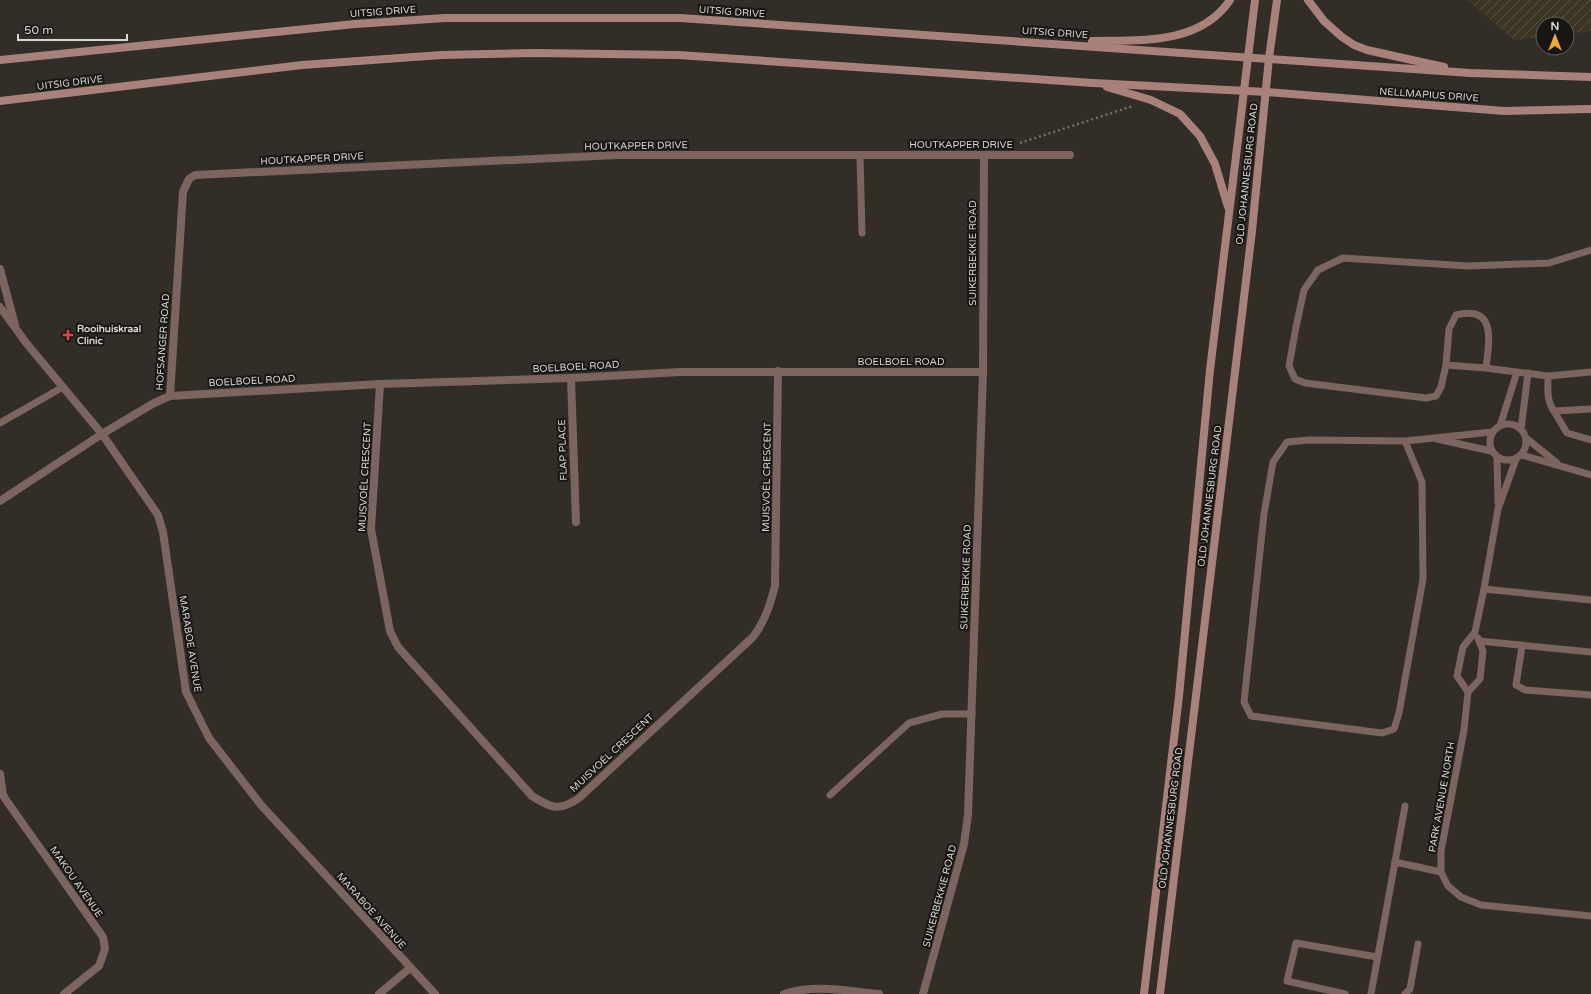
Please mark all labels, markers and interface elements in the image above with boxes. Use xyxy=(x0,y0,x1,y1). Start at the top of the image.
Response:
street label: UITSIG DRIVE xyxy=(349,4,417,20)
street label: UITSIG DRIVE xyxy=(698,4,766,20)
scale bar xyxy=(18,16,127,42)
north arrow xyxy=(1535,16,1575,56)
text: N xyxy=(1551,20,1559,33)
text: 50 m xyxy=(24,23,53,37)
street label: UITSIG DRIVE xyxy=(1021,25,1089,41)
street label: UITSIG DRIVE xyxy=(36,73,104,93)
street label: NELLMAPIUS DRIVE xyxy=(1379,86,1479,104)
street label: OLD JOHANNESBURG ROAD xyxy=(1234,103,1260,245)
street label: HOUTKAPPER DRIVE xyxy=(584,139,688,153)
street label: HOUTKAPPER DRIVE xyxy=(909,139,1013,151)
street label: HOUTKAPPER DRIVE xyxy=(260,150,364,168)
street label: SUIKERBEKKIE ROAD xyxy=(967,200,979,306)
street label: HOFSANGER ROAD xyxy=(154,293,172,391)
place label: Rooihuiskraal Clinic xyxy=(77,323,141,347)
marker: Rooihuiskraal Clinic xyxy=(62,329,74,341)
street label: BOELBOEL ROAD xyxy=(857,356,945,368)
street label: BOELBOEL ROAD xyxy=(532,359,620,375)
street label: BOELBOEL ROAD xyxy=(208,373,296,389)
street label: FLAP PLACE xyxy=(556,419,570,481)
street label: MUISVOËL CRESCENT xyxy=(356,422,374,532)
street label: MUISVOËL CRESCENT xyxy=(760,422,774,532)
street label: OLD JOHANNESBURG ROAD xyxy=(1195,425,1225,567)
street label: SUIKERBEKKIE ROAD xyxy=(958,524,974,630)
street label: MARABOE AVENUE xyxy=(176,595,204,693)
street label: MUISVOËL CRESCENT xyxy=(568,711,656,795)
street label: PARK AVENUE NORTH xyxy=(1426,741,1458,853)
street label: OLD JOHANNESBURG ROAD xyxy=(1156,747,1186,889)
street label: MAKOU AVENUE xyxy=(47,844,105,920)
street label: SUIKERBEKKIE ROAD xyxy=(921,844,959,948)
street label: MARABOE AVENUE xyxy=(334,871,408,951)

